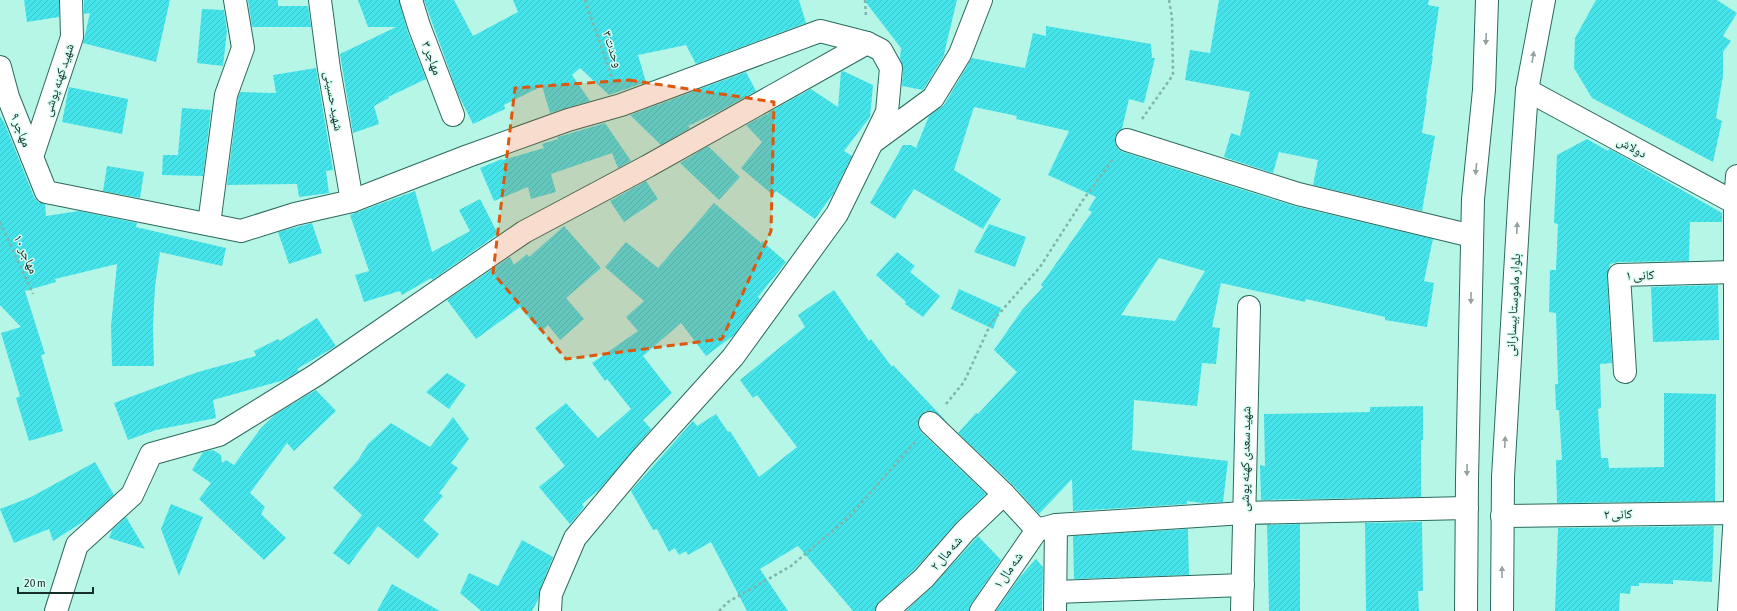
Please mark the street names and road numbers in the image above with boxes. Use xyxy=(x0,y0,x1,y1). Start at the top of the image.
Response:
street label: وحدت ۳ xyxy=(599,29,626,70)
street label: مهاجر ۳ xyxy=(418,39,445,78)
street label: شهید کهنه پوشی xyxy=(39,42,78,119)
street label: شهید حسینی xyxy=(320,70,347,132)
street label: مهاجر ۹ xyxy=(7,111,35,150)
street label: دولاش xyxy=(1614,133,1649,162)
street label: مهاجر ۱۰ xyxy=(10,232,42,276)
street label: بلوار ماموستا بیسارانی xyxy=(1503,253,1524,357)
street label: کانی ۱ xyxy=(1625,267,1655,284)
street label: شهید سعدی کهنه پوشی xyxy=(1237,406,1255,512)
street label: کانی ۲ xyxy=(1603,506,1633,523)
street label: شه مال ۲ xyxy=(927,533,966,574)
street label: شه مال ۱ xyxy=(990,549,1027,592)

